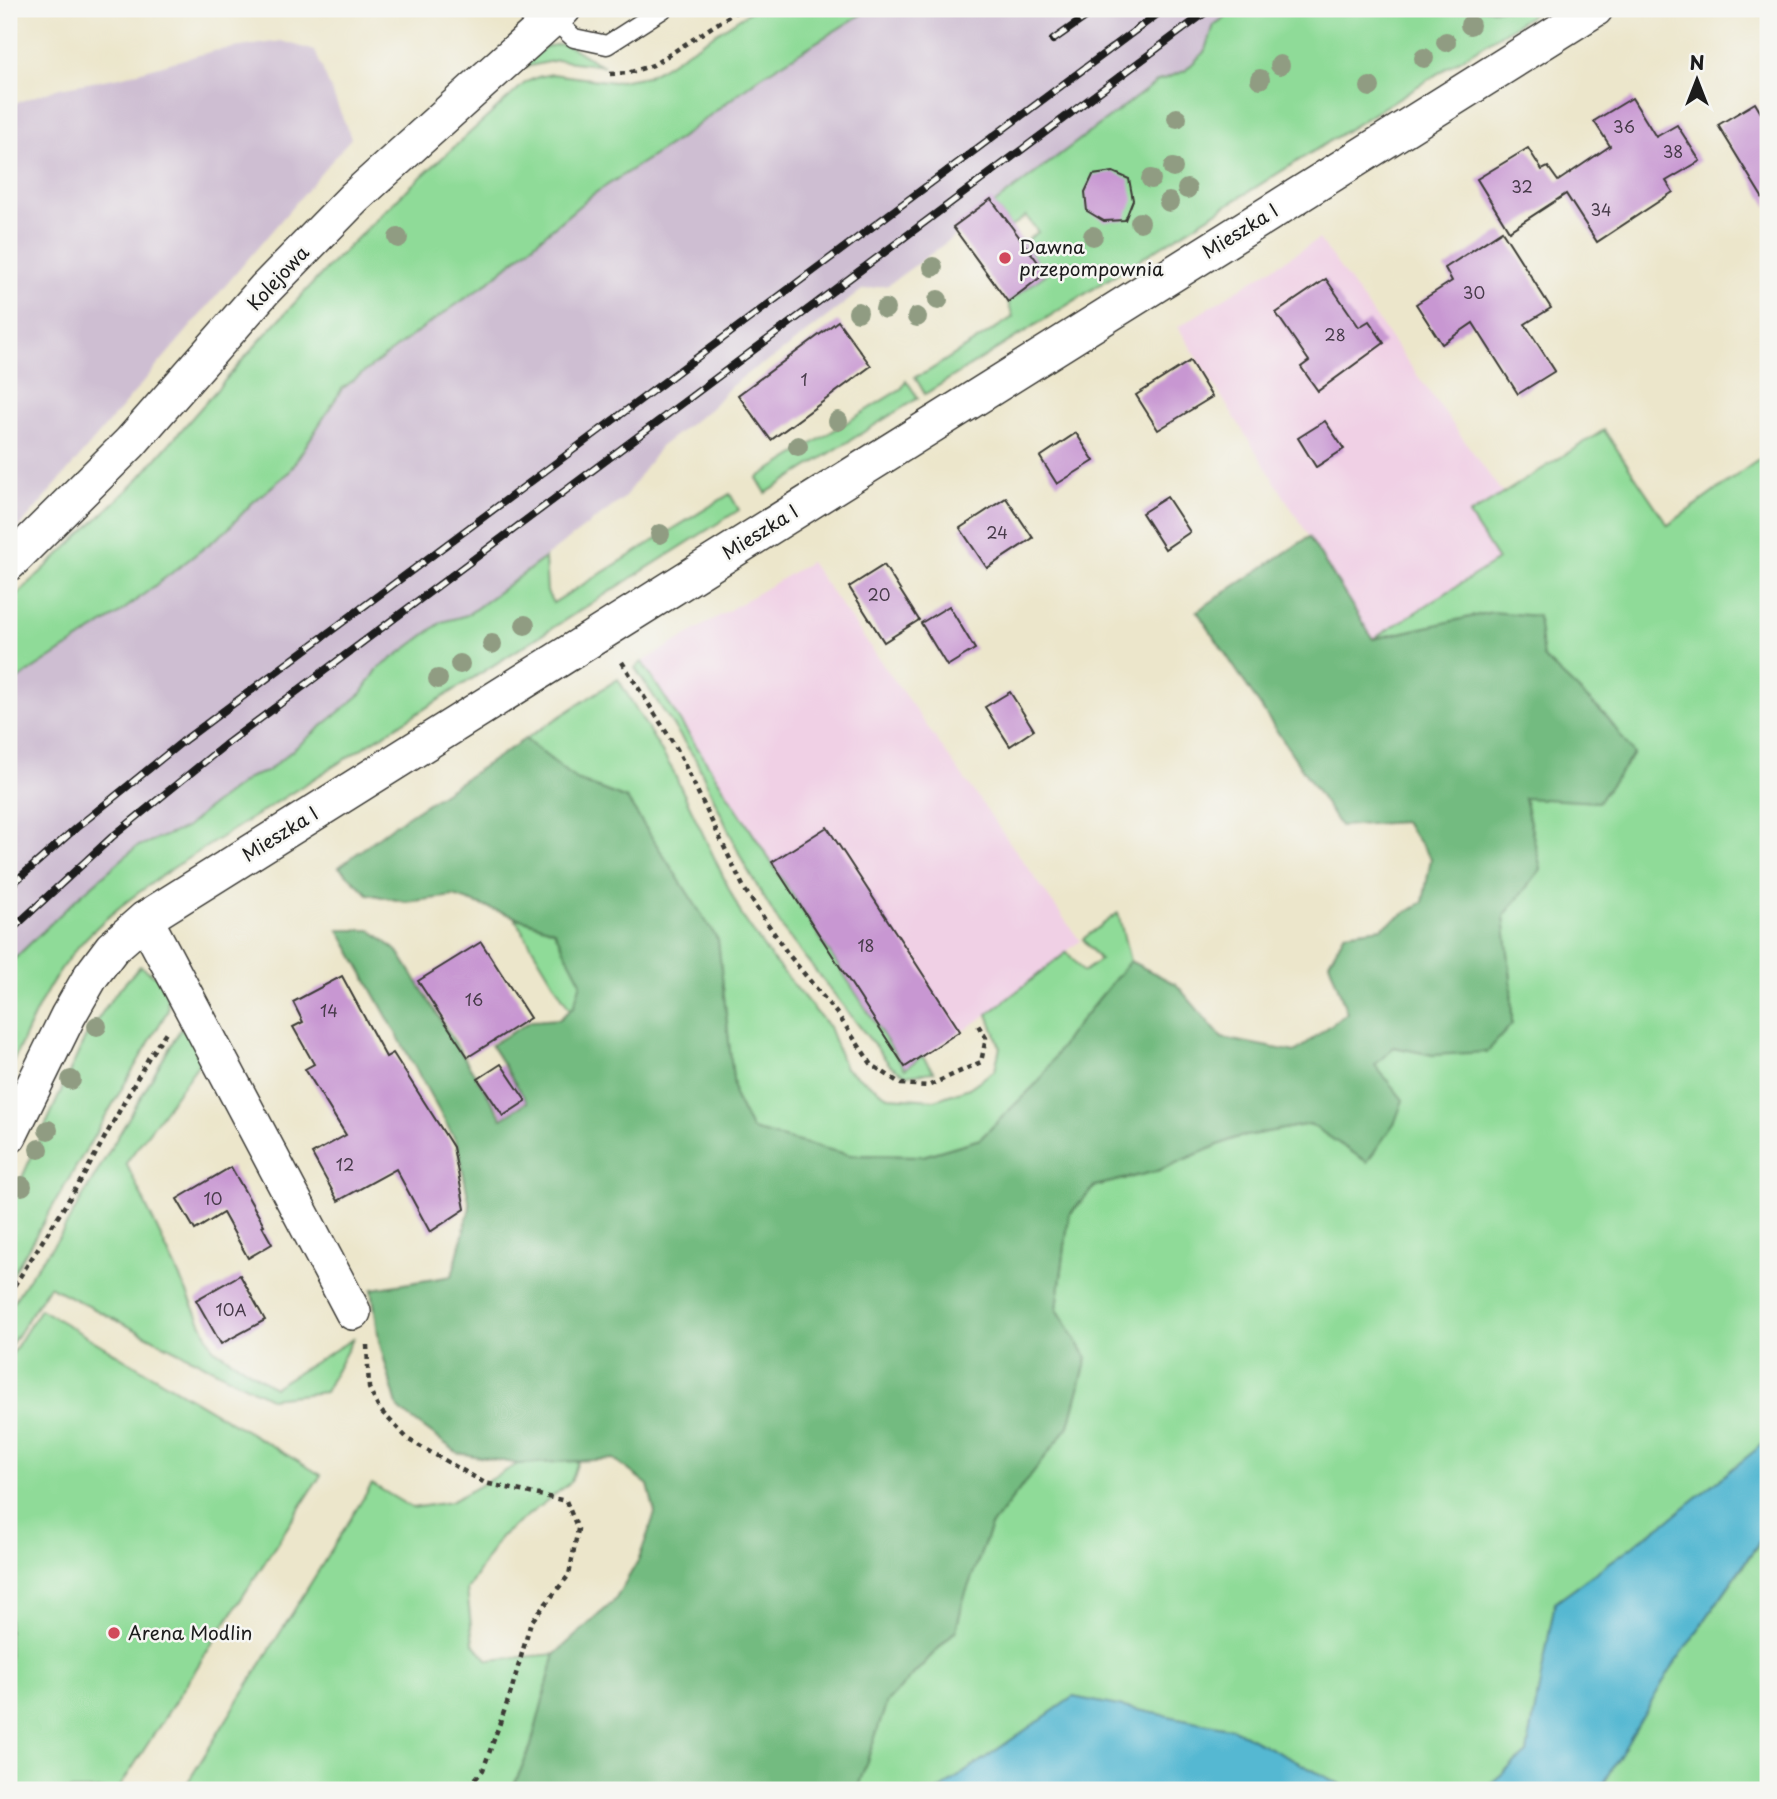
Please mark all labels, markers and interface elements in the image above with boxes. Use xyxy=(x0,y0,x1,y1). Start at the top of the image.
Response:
north arrow xyxy=(1662,46,1732,116)
text: N xyxy=(1689,48,1705,76)
house number: 36 xyxy=(1613,114,1635,138)
house number: 38 xyxy=(1663,139,1683,163)
house number: 32 xyxy=(1511,174,1533,198)
street label: Mieszka I xyxy=(1196,196,1283,264)
house number: 34 xyxy=(1590,197,1612,221)
place label: Dawna przepompownia xyxy=(1019,232,1164,282)
street label: Kolejowa xyxy=(240,239,315,316)
marker: Dawna przepompownia xyxy=(997,250,1013,266)
house number: 30 xyxy=(1463,280,1485,304)
house number: 28 xyxy=(1324,322,1346,346)
house number: 1 xyxy=(800,367,808,391)
street label: Mieszka I xyxy=(716,497,803,565)
house number: 24 xyxy=(986,520,1008,544)
house number: 20 xyxy=(868,582,890,606)
street label: Mieszka I xyxy=(236,799,323,867)
house number: 18 xyxy=(857,933,875,957)
house number: 16 xyxy=(465,987,483,1011)
house number: 14 xyxy=(320,998,338,1022)
house number: 12 xyxy=(336,1152,354,1176)
house number: 10 xyxy=(204,1186,222,1210)
house number: 10A xyxy=(216,1297,246,1321)
place label: Arena Modlin xyxy=(128,1618,252,1646)
marker: Arena Modlin xyxy=(106,1625,122,1641)

